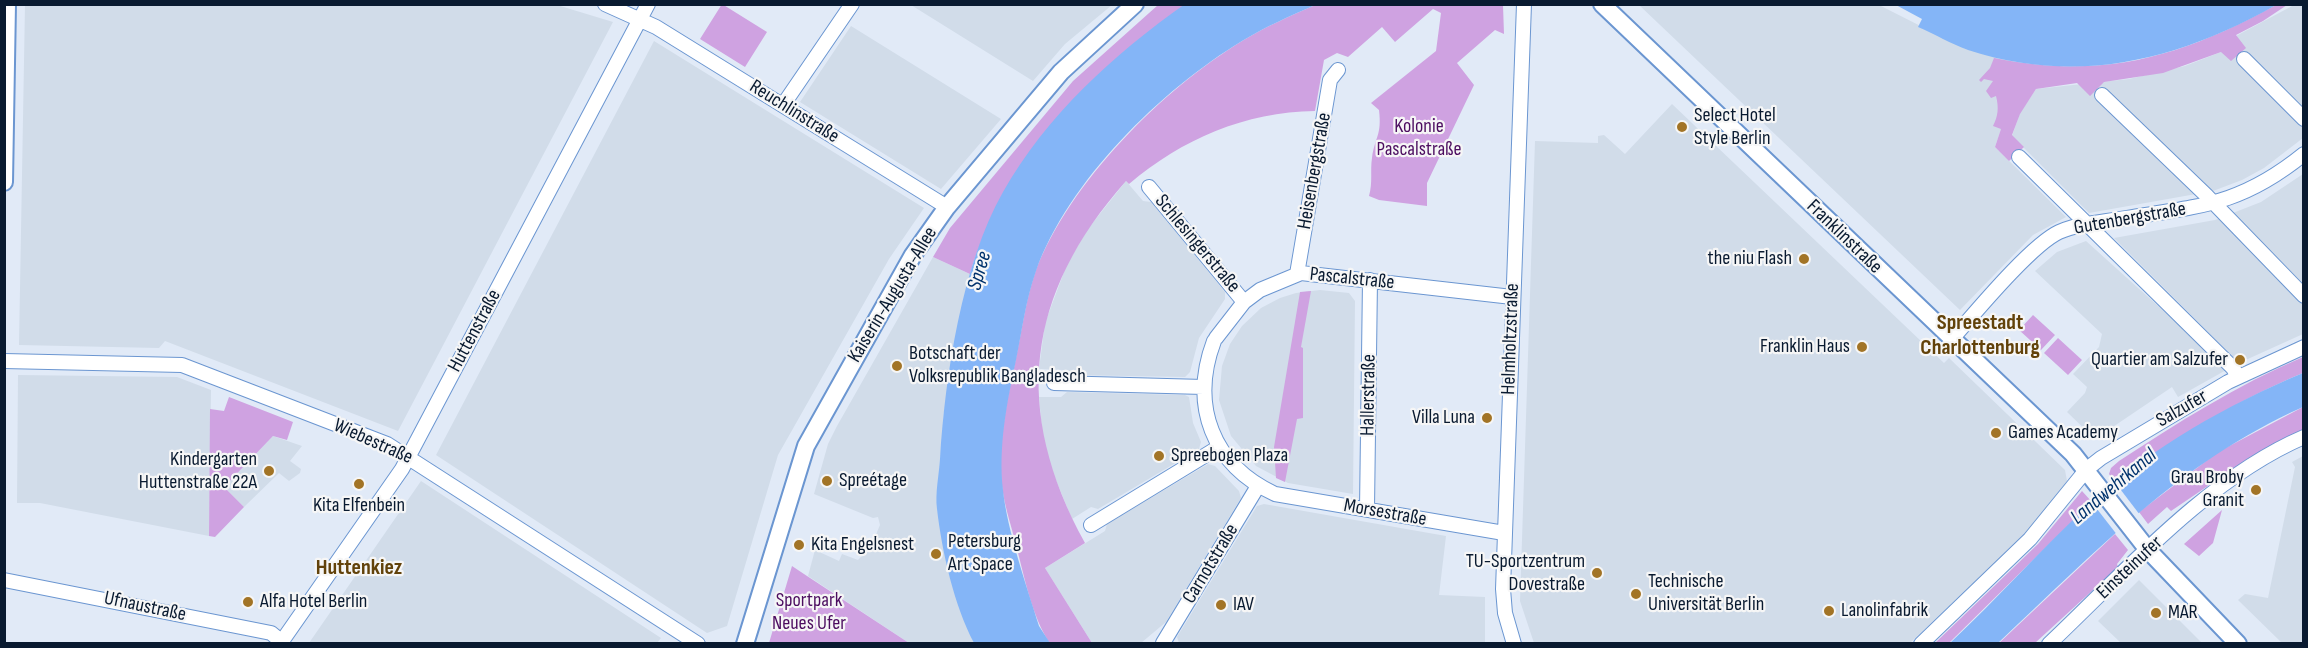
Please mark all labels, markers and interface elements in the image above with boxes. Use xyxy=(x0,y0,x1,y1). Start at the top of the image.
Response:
street label: Reuchlinstraße xyxy=(745,75,843,149)
place label: Select Hotel Style Berlin xyxy=(1694,104,1776,151)
street label: Heisenbergstraße xyxy=(1293,111,1337,231)
park label: Kolonie Pascalstraße xyxy=(1376,115,1462,162)
marker: Select Hotel Style Berlin xyxy=(1675,120,1689,134)
street label: Schlesingerstraße xyxy=(1149,190,1245,298)
street label: Franklinstraße xyxy=(1801,195,1887,279)
street label: Gutenbergstraße xyxy=(2072,197,2188,241)
street label: Kaiserin-Augusta-Allee xyxy=(843,223,943,367)
place label: the niu Flash xyxy=(1708,247,1792,271)
water label: Spree xyxy=(962,249,998,293)
marker: the niu Flash xyxy=(1797,252,1811,266)
street label: Pascalstraße xyxy=(1308,263,1396,295)
street label: Helmholtzstraße xyxy=(1497,283,1525,395)
street label: Huttenstraße xyxy=(443,286,507,376)
district label: Spreestadt Charlottenburg xyxy=(1920,310,2040,362)
place label: Franklin Haus xyxy=(1760,335,1850,359)
marker: Franklin Haus xyxy=(1855,340,1869,354)
place label: Botschaft der Volksrepublik Bangladesch xyxy=(909,342,1086,389)
place label: Quartier am Salzufer xyxy=(2091,348,2228,372)
marker: Quartier am Salzufer xyxy=(2233,353,2247,367)
street label: Hallerstraße xyxy=(1356,354,1382,436)
marker: Botschaft der Volksrepublik Bangladesch xyxy=(890,359,904,373)
street label: Salzufer xyxy=(2152,385,2212,433)
place label: Villa Luna xyxy=(1412,406,1475,430)
marker: Villa Luna xyxy=(1480,411,1494,425)
street label: Wiebestraße xyxy=(330,414,416,470)
place label: Games Academy xyxy=(2008,421,2118,445)
marker: Games Academy xyxy=(1989,426,2003,440)
place label: Spreebogen Plaza xyxy=(1171,444,1288,468)
water label: Landwehrkanal xyxy=(2066,444,2162,530)
place label: Kindergarten Huttenstraße 22A xyxy=(139,448,257,495)
marker: Spreebogen Plaza xyxy=(1152,449,1166,463)
marker: Kindergarten Huttenstraße 22A xyxy=(262,464,276,478)
place label: Grau Broby Granit xyxy=(2171,466,2244,513)
place label: Spreétage xyxy=(839,469,907,493)
marker: Spreétage xyxy=(820,474,834,488)
marker: Kita Elfenbein xyxy=(352,477,366,491)
marker: Grau Broby Granit xyxy=(2249,483,2263,497)
place label: Kita Elfenbein xyxy=(313,494,405,518)
street label: Morsestraße xyxy=(1342,494,1428,532)
street label: Carnotstraße xyxy=(1178,520,1244,608)
place label: Petersburg Art Space xyxy=(948,530,1021,577)
street label: Einsteinufer xyxy=(2092,531,2168,605)
place label: Kita Engelsnest xyxy=(811,533,914,557)
marker: Kita Engelsnest xyxy=(792,538,806,552)
marker: Petersburg Art Space xyxy=(929,547,943,561)
place label: TU-Sportzentrum Dovestraße xyxy=(1466,550,1585,597)
district label: Huttenkiez xyxy=(316,555,402,581)
marker: TU-Sportzentrum Dovestraße xyxy=(1590,566,1604,580)
place label: Technische Universität Berlin xyxy=(1648,570,1764,617)
street label: Ufnaustraße xyxy=(102,587,188,627)
marker: Technische Universität Berlin xyxy=(1629,587,1643,601)
park label: Sportpark Neues Ufer xyxy=(772,589,846,636)
place label: Alfa Hotel Berlin xyxy=(260,590,367,614)
place label: IAV xyxy=(1233,593,1254,617)
marker: Alfa Hotel Berlin xyxy=(241,595,255,609)
marker: IAV xyxy=(1214,598,1228,612)
place label: Lanolinfabrik xyxy=(1841,599,1928,623)
place label: MAR xyxy=(2168,601,2198,625)
marker: Lanolinfabrik xyxy=(1822,604,1836,618)
marker: MAR xyxy=(2149,606,2163,620)

